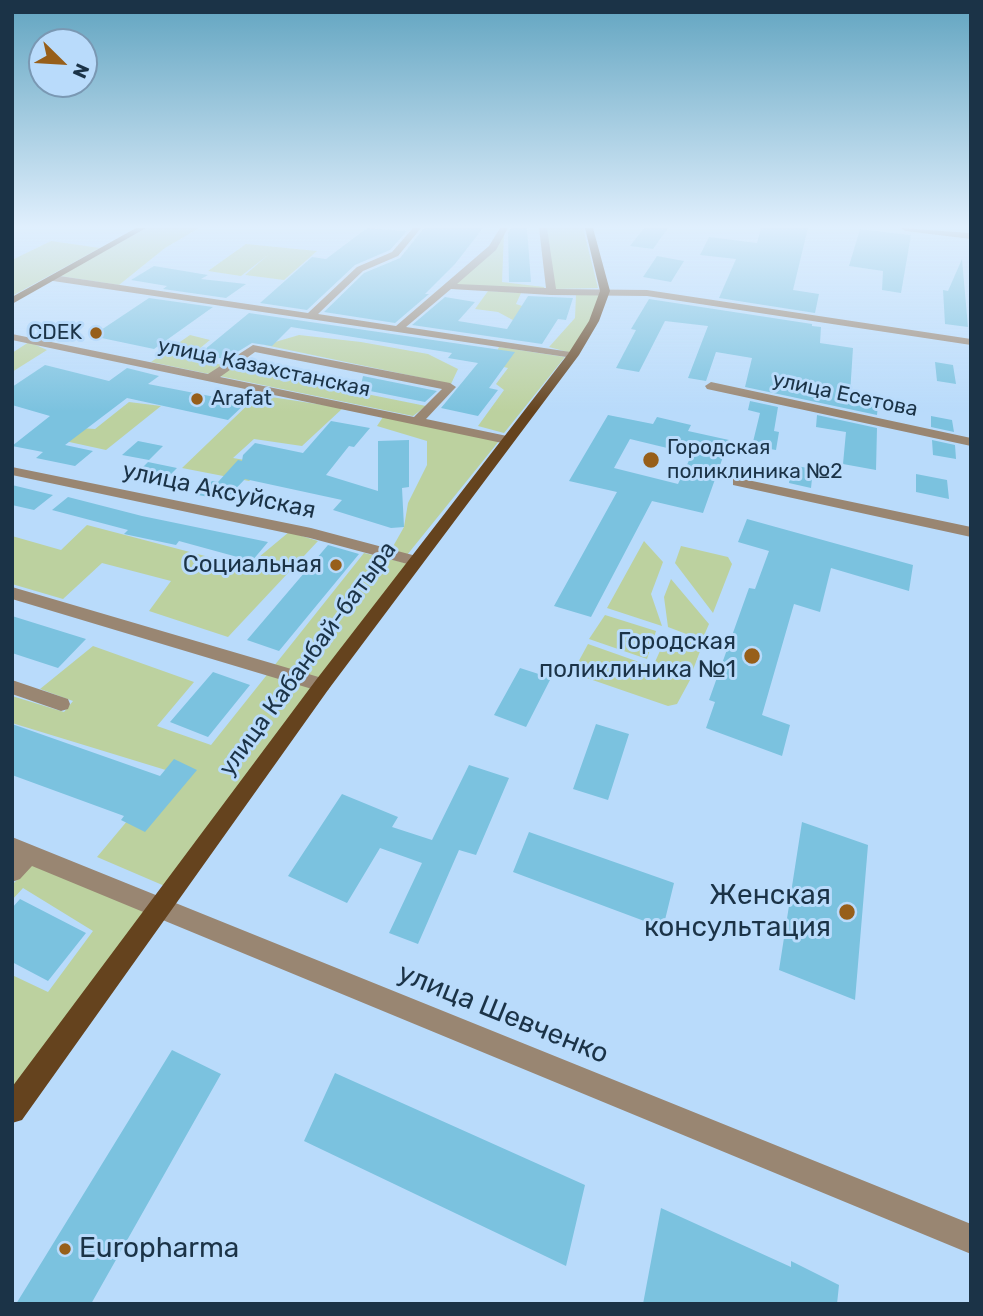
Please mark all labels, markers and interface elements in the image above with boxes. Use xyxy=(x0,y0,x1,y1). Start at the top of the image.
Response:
north arrow xyxy=(28,28,98,98)
text: N xyxy=(68,60,94,82)
place label: CDEK xyxy=(28,320,82,346)
marker: CDEK xyxy=(88,325,104,341)
street label: улица Казахстанская xyxy=(155,333,373,403)
street label: улица Есетова xyxy=(770,367,920,423)
place label: Arafat xyxy=(211,386,272,412)
marker: Arafat xyxy=(189,391,205,407)
place label: Городская поликлиника №2 xyxy=(667,435,843,485)
marker: Городская поликлиника №2 xyxy=(641,450,661,470)
street label: улица Аксуйская xyxy=(120,456,318,526)
street label: улица Кабанбай-батыра xyxy=(213,536,403,782)
place label: Социальная xyxy=(183,551,322,579)
marker: Социальная xyxy=(328,557,344,573)
place label: Городская поликлиника №1 xyxy=(539,628,736,684)
marker: Городская поликлиника №1 xyxy=(742,646,762,666)
place label: Женская консультация xyxy=(644,879,831,945)
marker: Женская консультация xyxy=(837,902,857,922)
street label: улица Шевченко xyxy=(393,956,613,1072)
place label: Europharma xyxy=(79,1232,239,1266)
marker: Europharma xyxy=(57,1241,73,1257)

